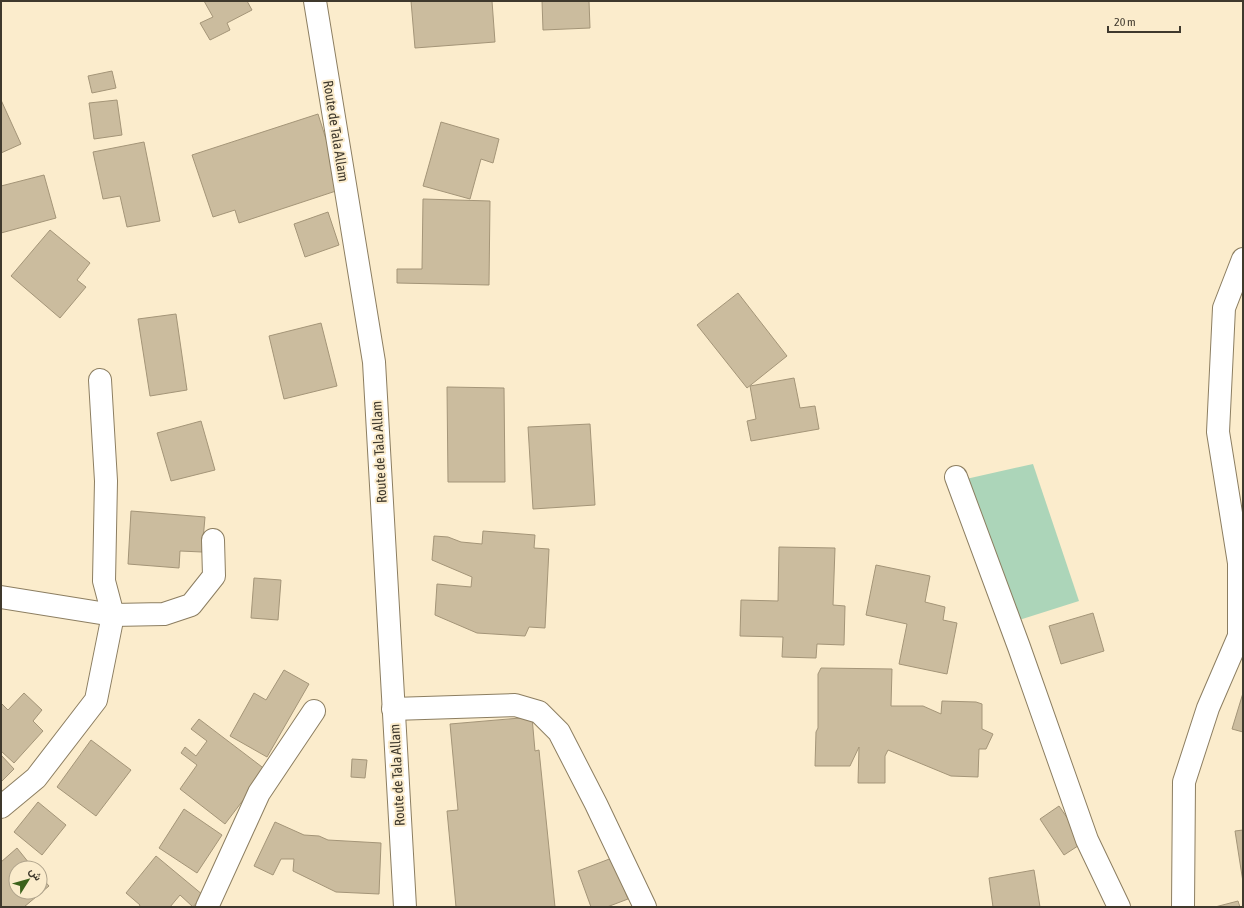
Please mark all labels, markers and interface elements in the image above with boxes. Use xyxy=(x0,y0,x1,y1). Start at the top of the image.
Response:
scale bar xyxy=(1108,8,1180,34)
text: 20 m xyxy=(1114,15,1136,29)
street label: Route de Tala Allam xyxy=(320,79,352,183)
street label: Route de Tala Allam xyxy=(368,401,390,503)
street label: Route de Tala Allam xyxy=(386,724,408,826)
north arrow xyxy=(8,860,48,900)
text: ش xyxy=(26,865,45,883)

